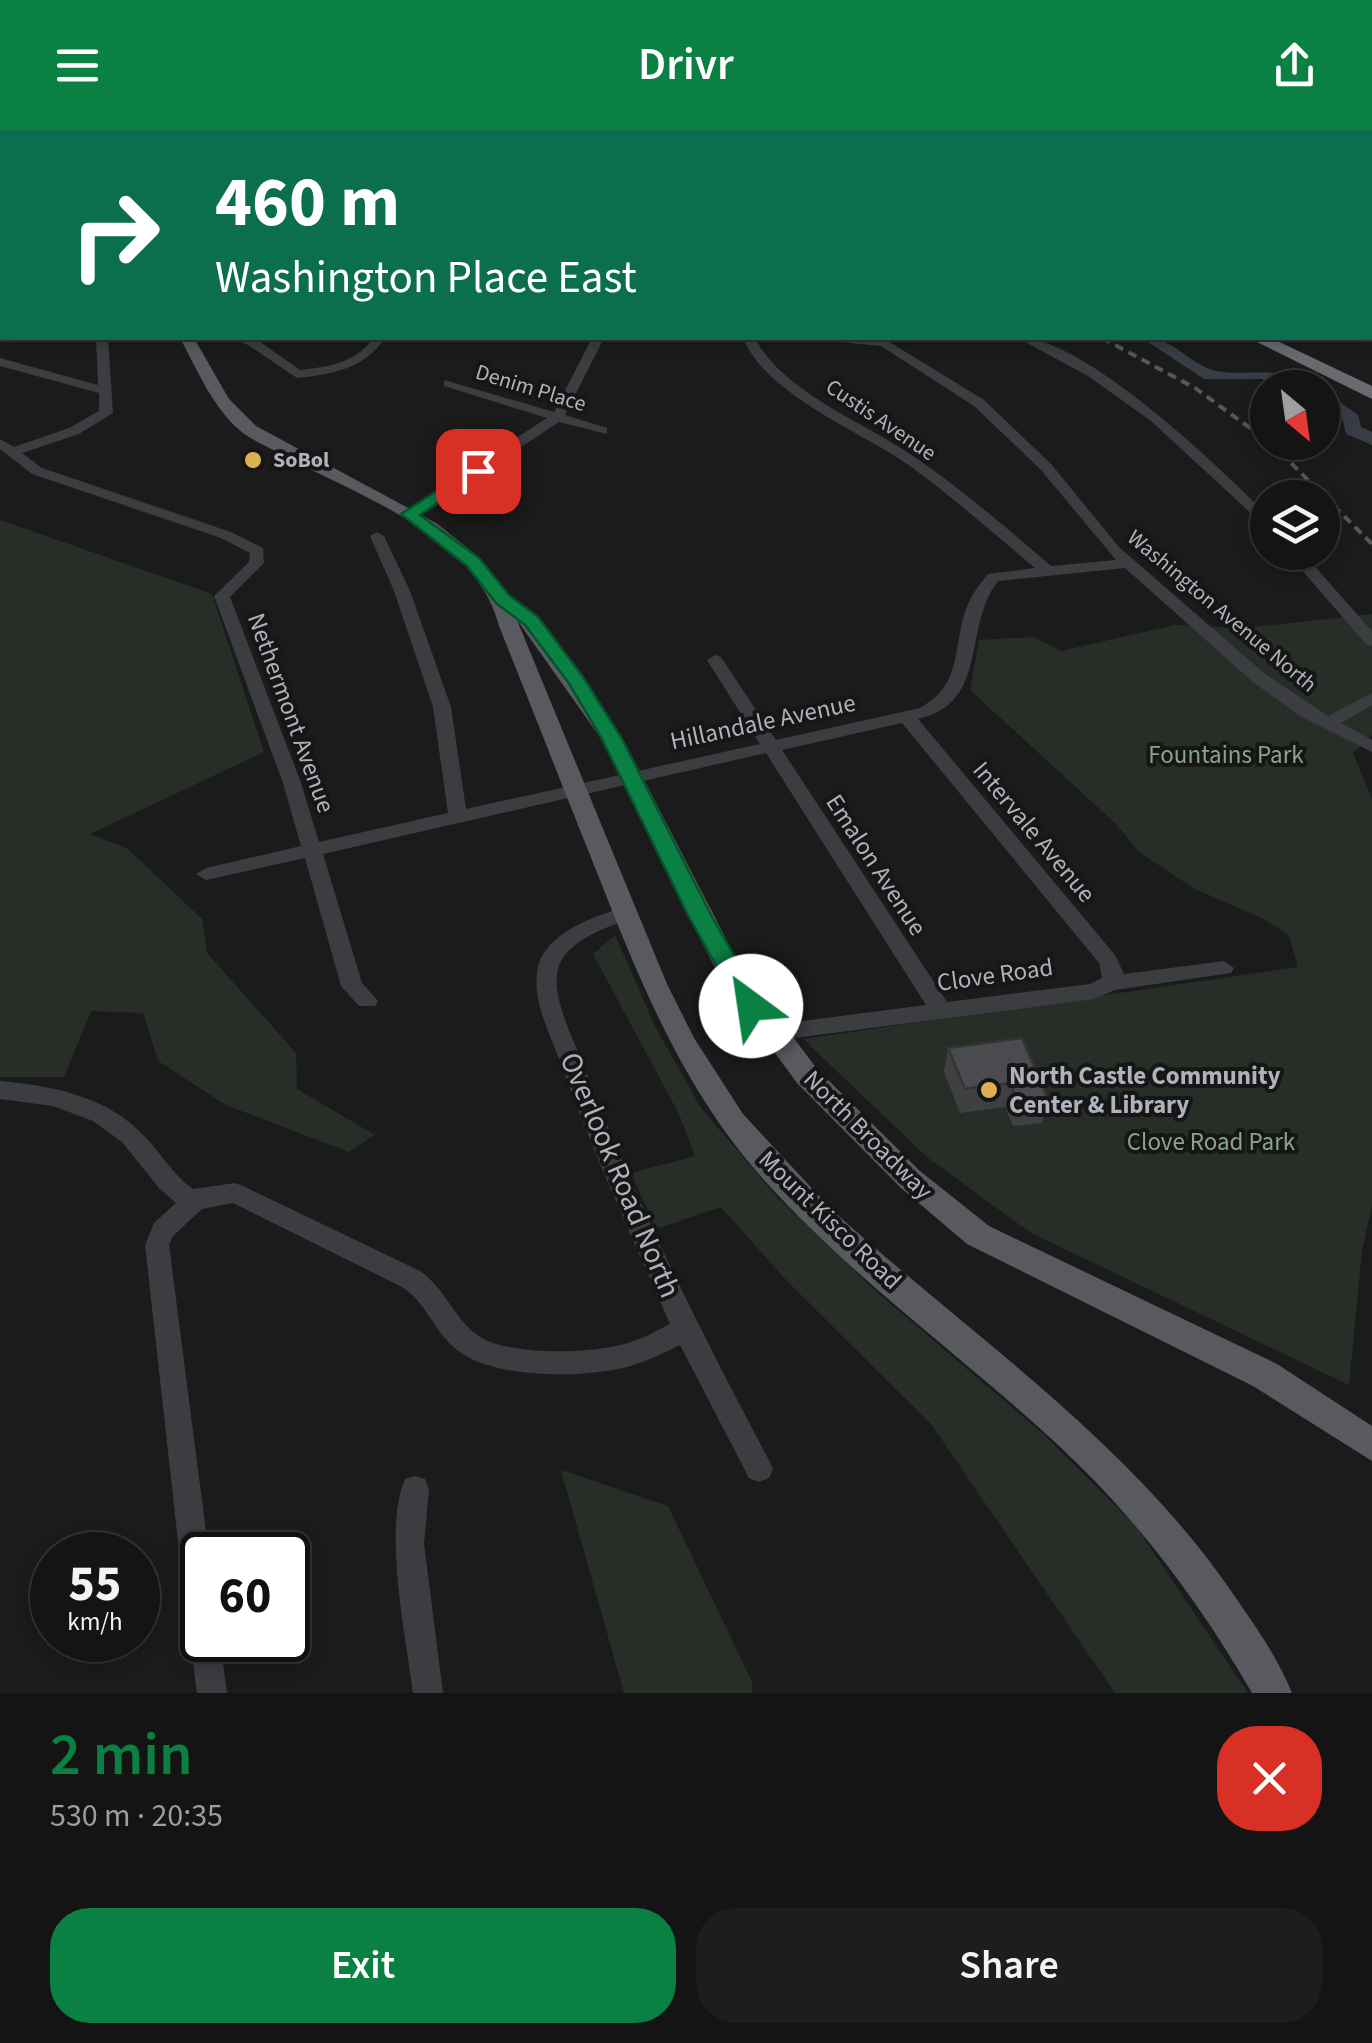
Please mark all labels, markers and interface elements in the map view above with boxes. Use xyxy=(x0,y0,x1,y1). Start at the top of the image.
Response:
text: Drivr xyxy=(638,33,734,97)
icon: menu xyxy=(50,38,105,93)
icon: share xyxy=(1267,38,1322,93)
text: 460 m xyxy=(215,153,400,253)
icon: right xyxy=(50,170,180,300)
text: Washington Place East xyxy=(215,246,637,310)
street label: Denim Place xyxy=(472,356,590,420)
north arrow xyxy=(1250,370,1340,460)
map controls xyxy=(1250,370,1340,570)
street label: Custis Avenue xyxy=(819,371,943,469)
pin xyxy=(436,429,521,514)
place label: SoBol xyxy=(273,444,330,476)
icon: arrive xyxy=(451,444,506,499)
marker: SoBol xyxy=(242,449,264,471)
button: layers xyxy=(1250,480,1340,570)
street label: Washington Avenue North xyxy=(1120,522,1324,700)
street label: Nethermont Avenue xyxy=(238,608,344,818)
street label: Hillandale Avenue xyxy=(667,685,859,759)
park label: Fountains Park xyxy=(1148,737,1304,773)
street label: Intervale Avenue xyxy=(964,754,1104,910)
street label: Emalon Avenue xyxy=(817,787,935,943)
street label: Clove Road xyxy=(935,949,1055,1001)
position arrow xyxy=(699,954,803,1058)
street label: Overlook Road North xyxy=(549,1046,691,1304)
place label: North Castle Community Center & Library xyxy=(1009,1058,1281,1123)
street label: North Broadway xyxy=(795,1062,941,1208)
marker: North Castle Community Center & Library xyxy=(978,1079,1000,1101)
park label: Clove Road Park xyxy=(1127,1124,1296,1160)
street label: Mount Kisco Road xyxy=(750,1142,910,1298)
speed limit sign: 60 xyxy=(180,1532,310,1662)
text: 55 xyxy=(69,1549,121,1620)
text: km/h xyxy=(67,1604,123,1640)
text: 2 min xyxy=(50,1713,193,1798)
button: close xyxy=(1217,1726,1322,1831)
text: 530 m · 20:35 xyxy=(50,1793,223,1839)
button: Exit xyxy=(50,1908,676,2023)
button: Share xyxy=(696,1908,1322,2023)

